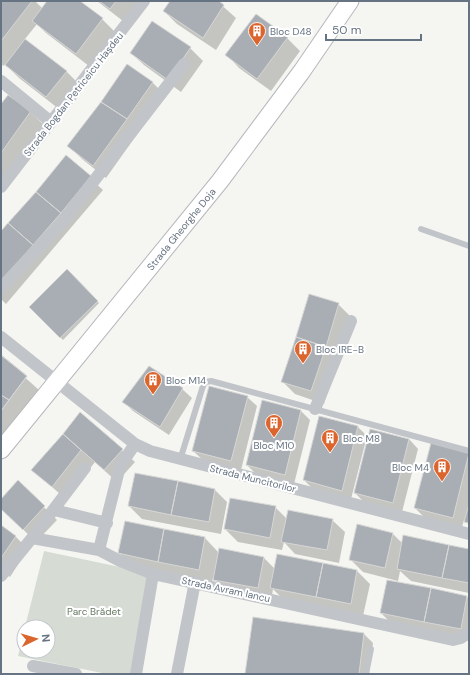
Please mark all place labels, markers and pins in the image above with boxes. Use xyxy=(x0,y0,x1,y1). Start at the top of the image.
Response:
building icon: Bloc D48 xyxy=(247,21,267,46)
place label: Bloc D48 xyxy=(270,25,312,38)
building icon: Bloc IRE-B xyxy=(293,339,313,364)
place label: Bloc IRE-B xyxy=(316,343,364,356)
building icon: Bloc M14 xyxy=(143,370,163,395)
place label: Bloc M14 xyxy=(166,374,206,387)
building icon: Bloc M10 xyxy=(264,413,284,438)
building icon: Bloc M8 xyxy=(320,428,340,453)
place label: Bloc M8 xyxy=(343,432,380,445)
place label: Bloc M10 xyxy=(254,439,295,452)
building icon: Bloc M4 xyxy=(432,457,452,482)
place label: Bloc M4 xyxy=(392,461,429,474)

